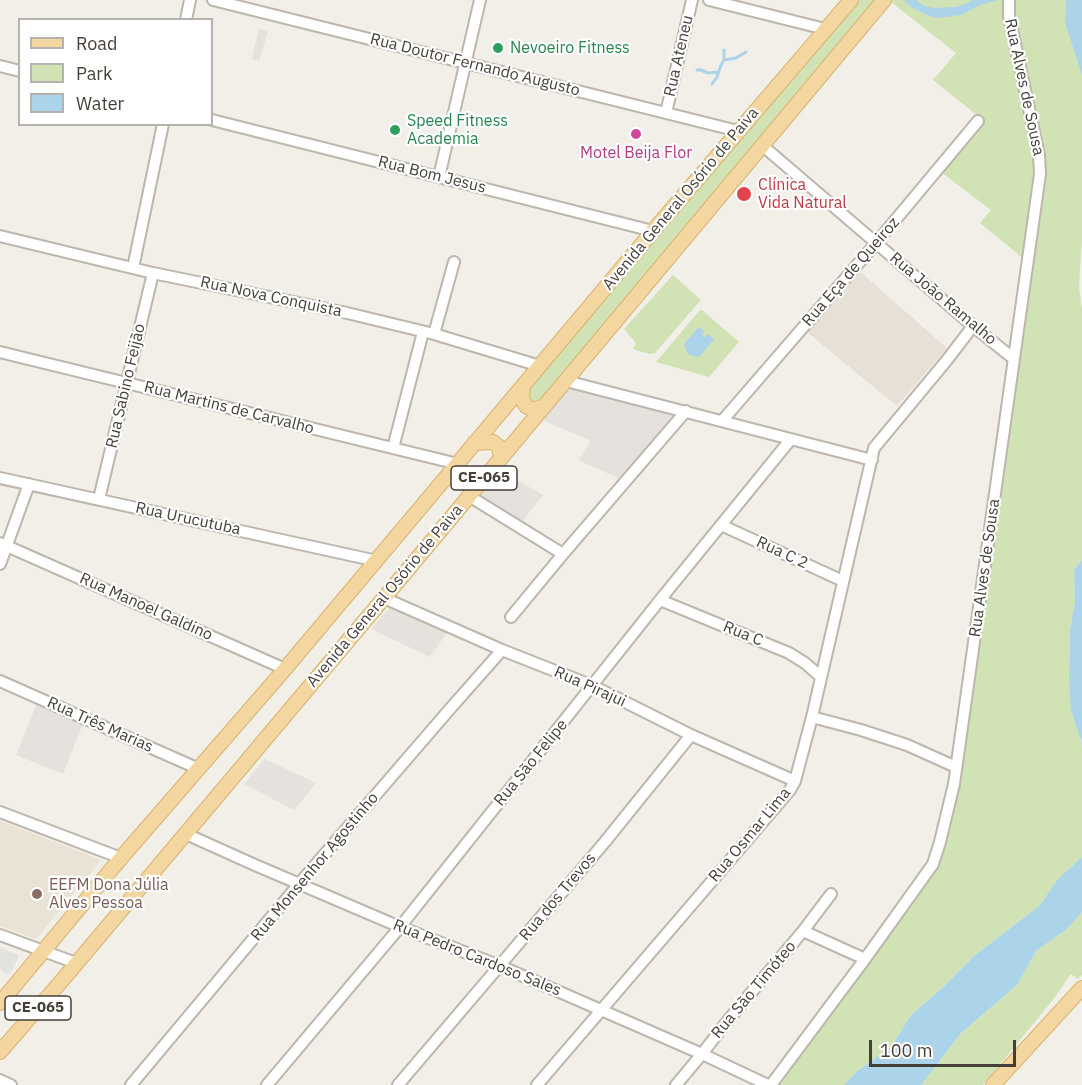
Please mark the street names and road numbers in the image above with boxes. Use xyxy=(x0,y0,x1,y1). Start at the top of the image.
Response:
street label: Rua Ateneu xyxy=(660,13,698,99)
street label: Rua Alves de Sousa xyxy=(1000,17,1048,157)
street label: Rua Doutor Fernando Augusto xyxy=(368,30,582,100)
street label: Avenida General Osório de Paiva xyxy=(599,104,763,294)
street label: Rua Bom Jesus xyxy=(376,152,488,198)
street label: Rua Eça de Queiroz xyxy=(798,214,904,330)
street label: Rua João Ramalho xyxy=(886,249,1000,349)
street label: Rua Nova Conquista xyxy=(199,273,343,321)
street label: Rua Sabino Feijão xyxy=(102,322,150,450)
street label: Rua Martins de Carvalho xyxy=(142,378,316,438)
road number: CE-065 xyxy=(451,466,517,490)
street label: Rua Alves de Sousa xyxy=(966,497,1004,639)
street label: Rua Urucutuba xyxy=(134,498,242,540)
street label: Avenida General Osório de Paiva xyxy=(303,501,467,691)
street label: Rua C 2 xyxy=(753,533,811,573)
street label: Rua Manoel Galdino xyxy=(77,569,215,645)
street label: Rua C xyxy=(720,617,766,651)
street label: Rua Pirajui xyxy=(551,663,629,711)
street label: Rua Três Marias xyxy=(44,693,156,757)
street label: Rua São Felipe xyxy=(490,716,572,810)
street label: Rua Osmar Lima xyxy=(705,784,795,886)
street label: Rua Monsenhor Agostinho xyxy=(247,789,383,945)
street label: Rua dos Trevos xyxy=(516,849,600,945)
street label: Rua Pedro Cardoso Sales xyxy=(390,915,564,1001)
street label: Rua São Timóteo xyxy=(708,937,800,1043)
road number: CE-065 xyxy=(5,996,71,1020)

